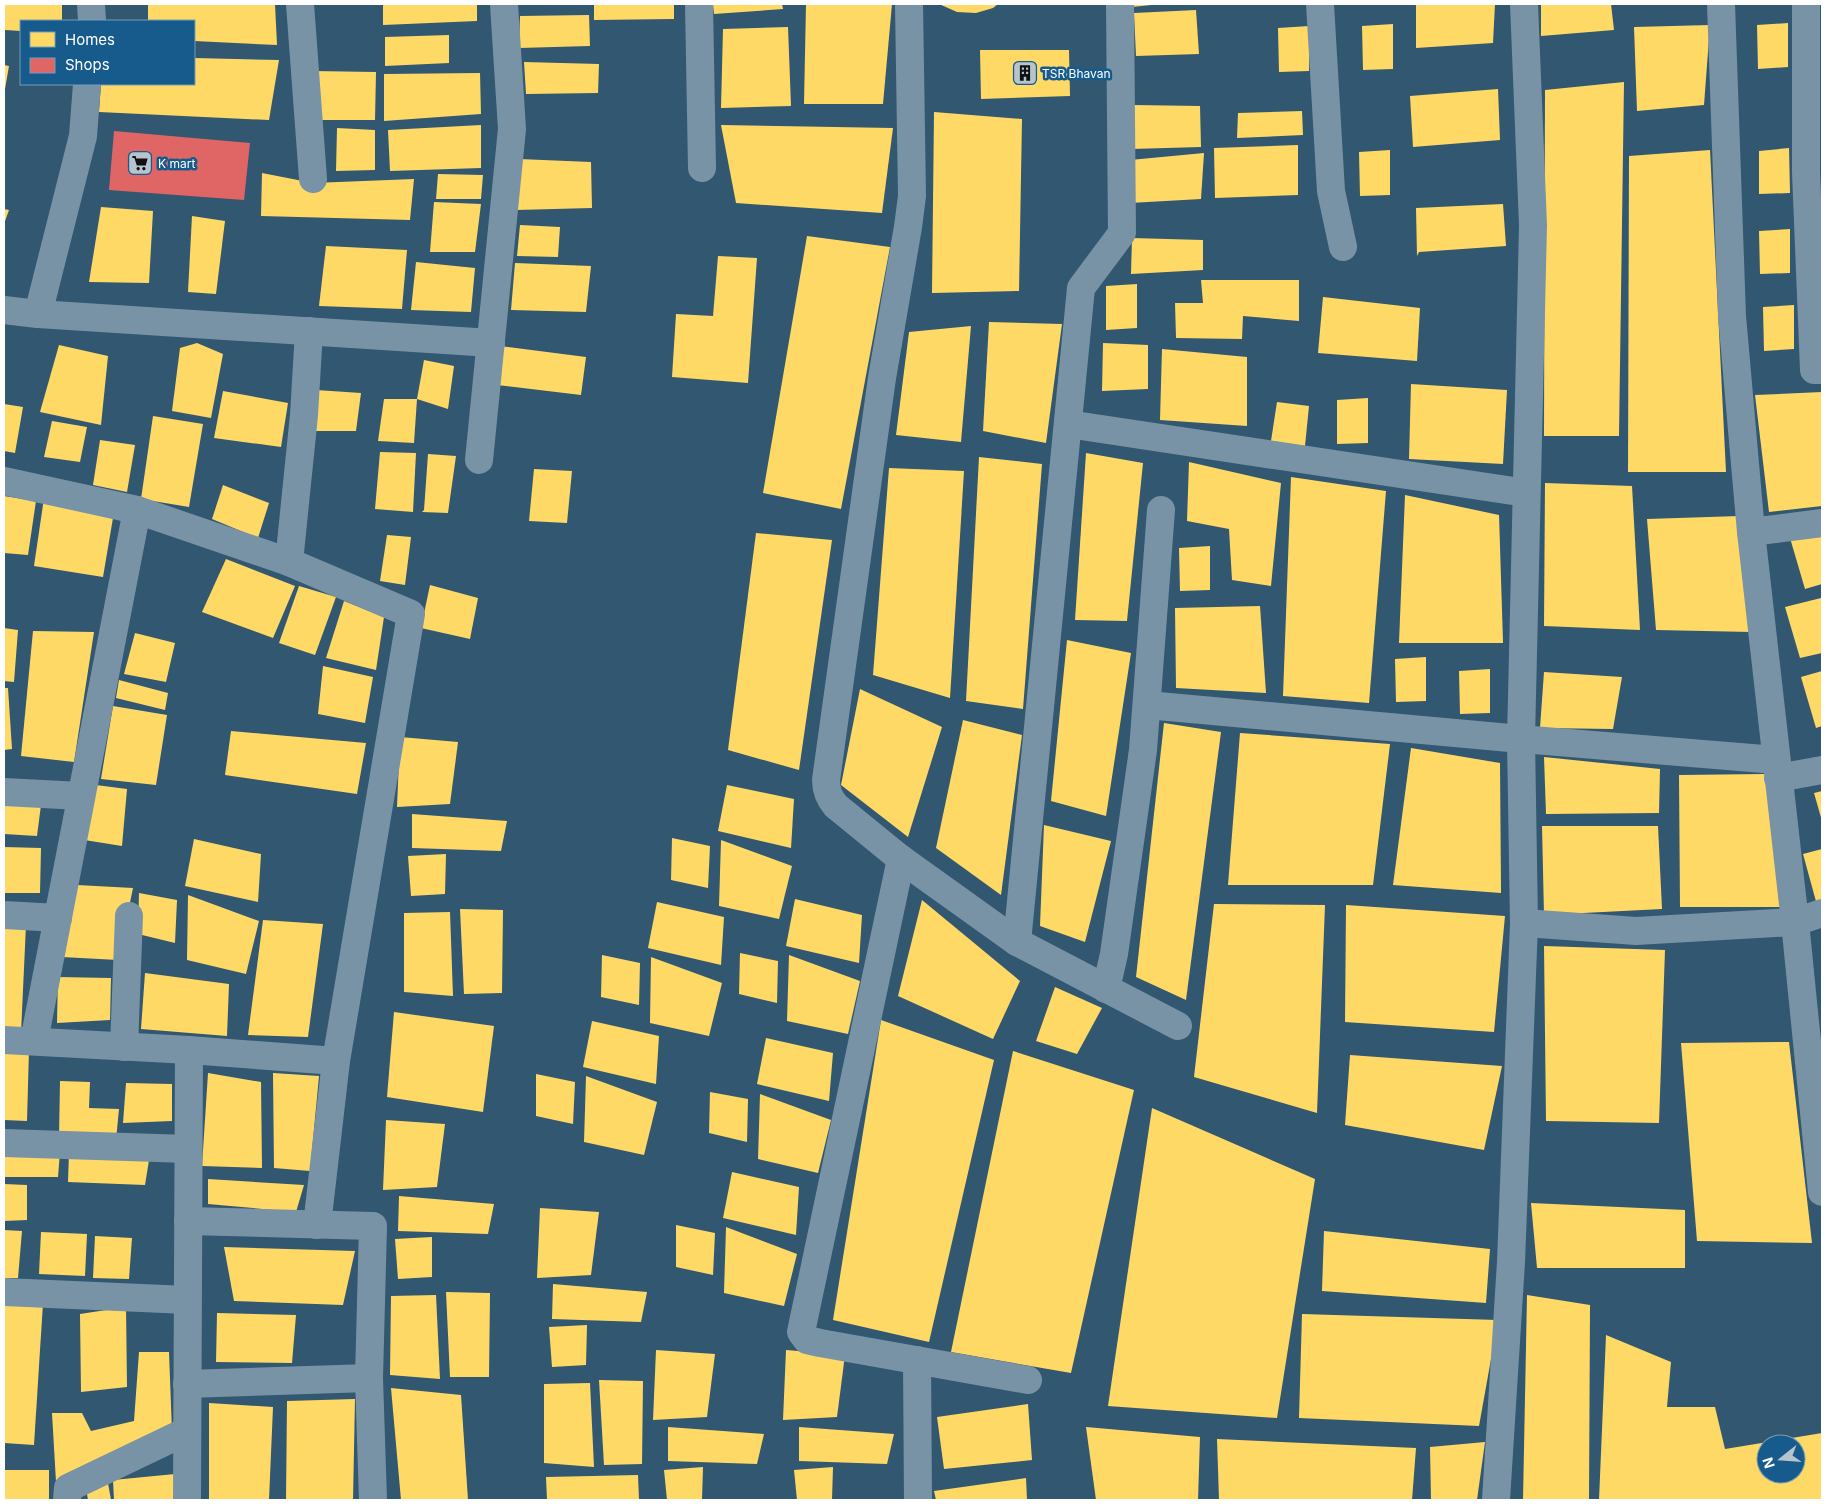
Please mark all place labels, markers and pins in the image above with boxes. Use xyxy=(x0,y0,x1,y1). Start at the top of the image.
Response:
building icon: TSR Bhavan xyxy=(1012,60,1038,86)
place label: TSR Bhavan xyxy=(1042,66,1111,81)
supermarket icon: K mart xyxy=(127,150,153,176)
place label: K mart xyxy=(158,156,195,171)

